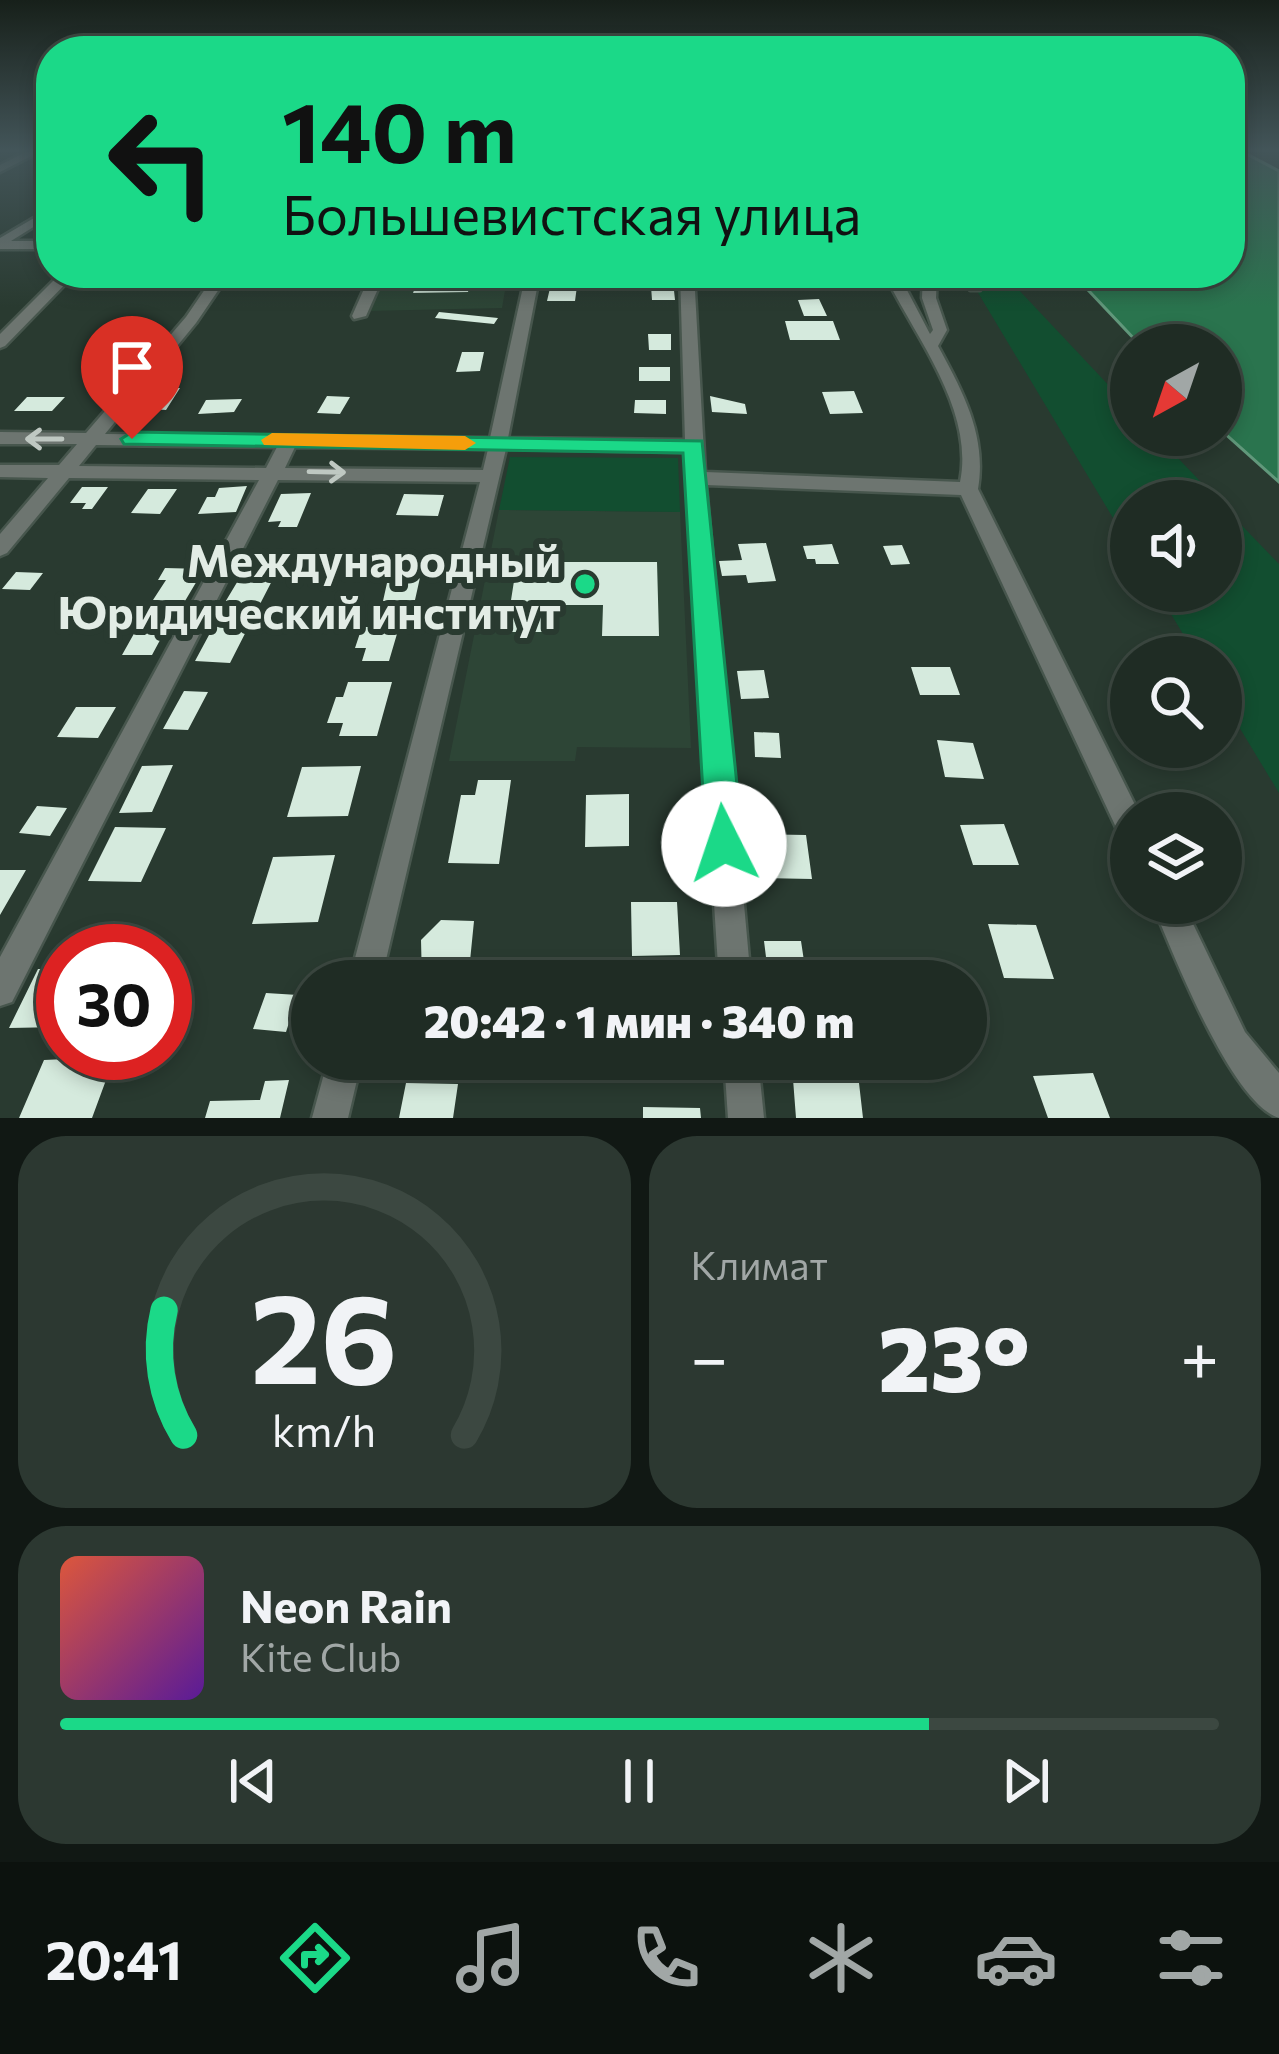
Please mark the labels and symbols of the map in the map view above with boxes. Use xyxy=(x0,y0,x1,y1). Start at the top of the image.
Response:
pin xyxy=(81,316,183,439)
north arrow xyxy=(1110,324,1242,456)
one-way arrow xyxy=(25,427,64,450)
one-way arrow xyxy=(307,461,346,484)
place label: Международный Юридический институт xyxy=(58,531,561,638)
marker: Международный Юридический институт xyxy=(572,571,598,597)
position arrow xyxy=(661,781,787,907)
speed limit sign: 30 xyxy=(36,924,192,1080)

